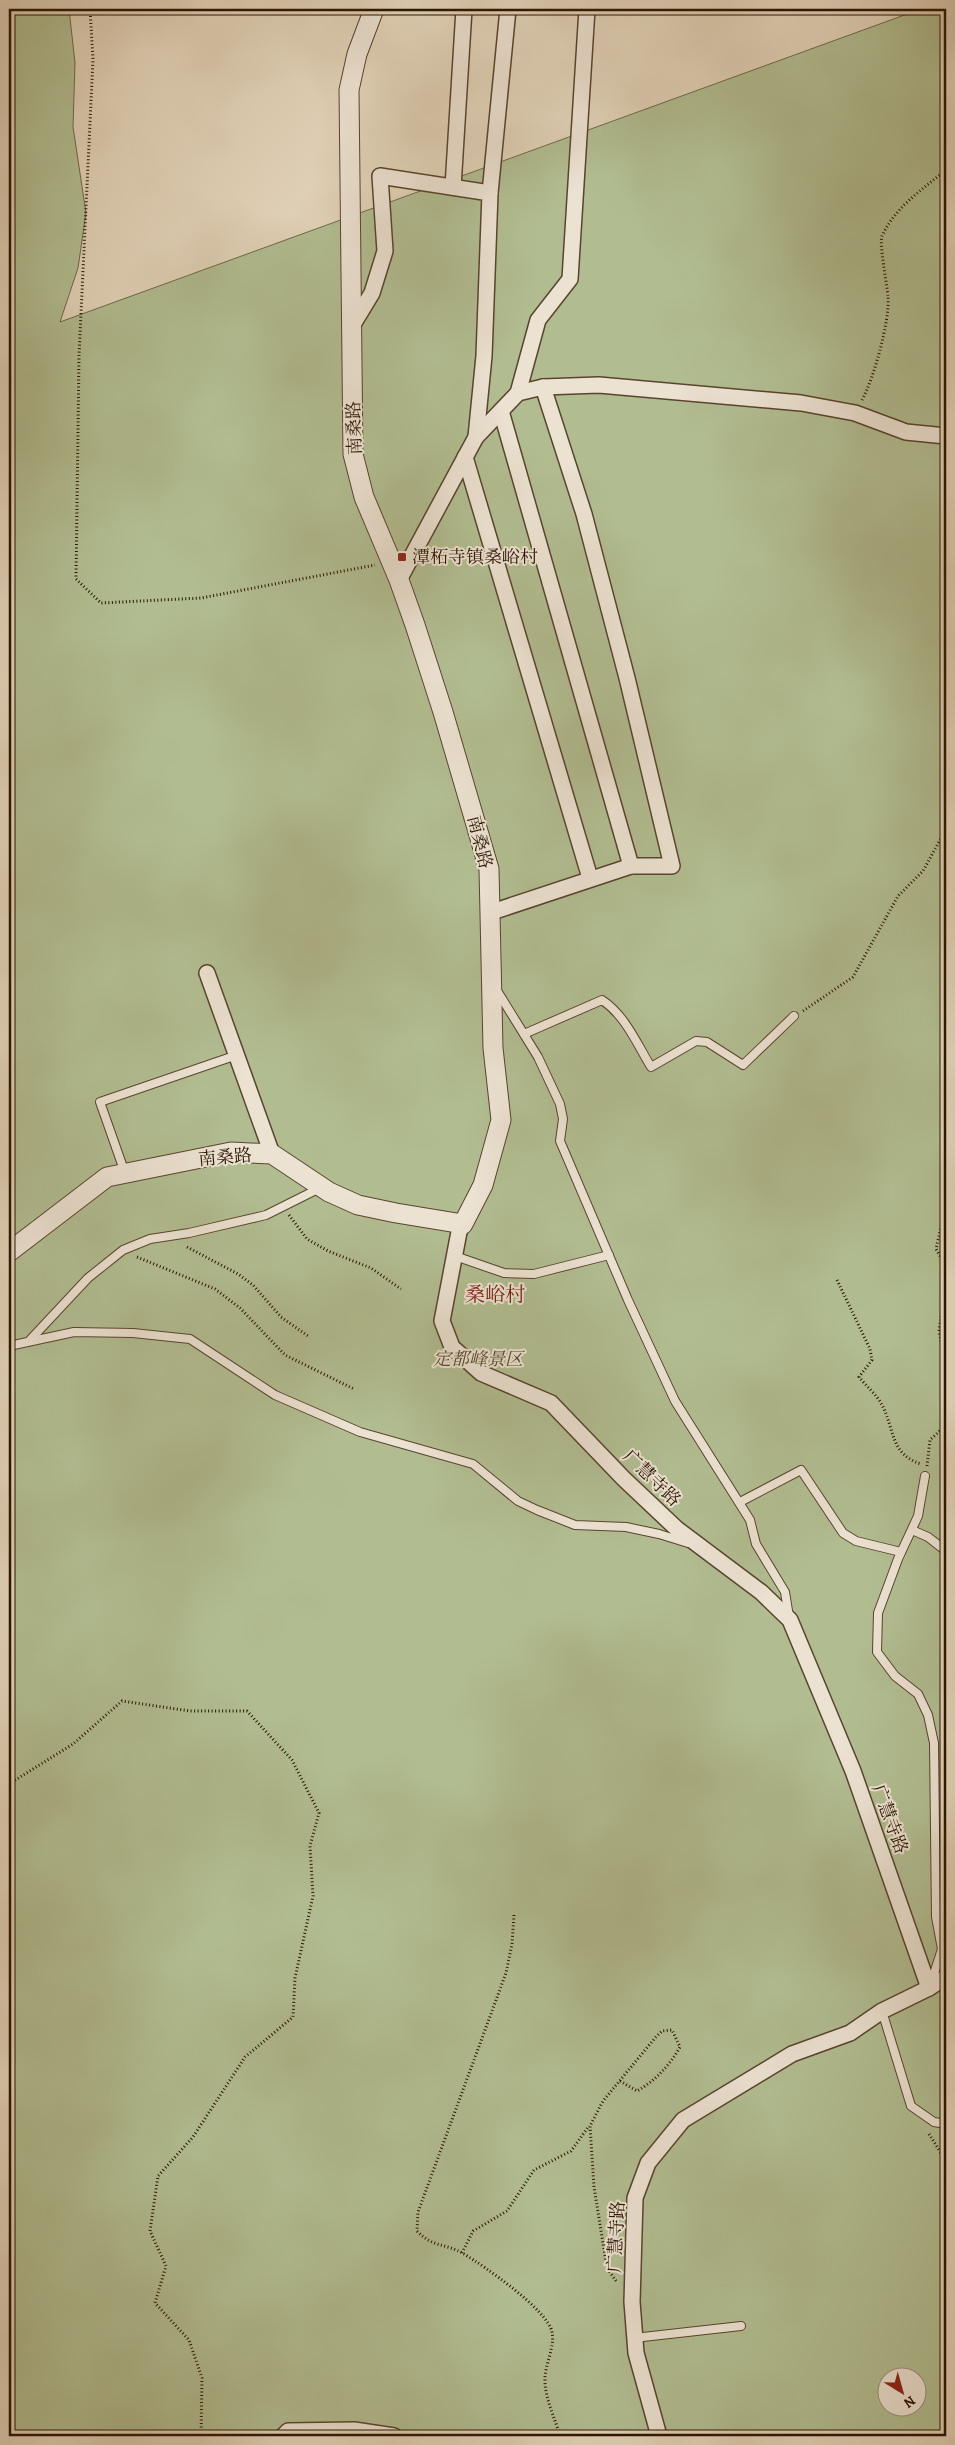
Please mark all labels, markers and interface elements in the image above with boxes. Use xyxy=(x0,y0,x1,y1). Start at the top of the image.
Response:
street label: 南桑路 xyxy=(341,401,367,455)
place label: 潭柘寺镇桑峪村 xyxy=(412,545,538,569)
marker: 潭柘寺镇桑峪村 xyxy=(396,551,408,563)
street label: 南桑路 xyxy=(462,813,498,871)
street label: 南桑路 xyxy=(197,1143,253,1171)
district label: 桑峪村 xyxy=(465,1281,525,1308)
park label: 定都峰景区 xyxy=(433,1347,525,1371)
street label: 广慧寺路 xyxy=(618,1444,686,1512)
street label: 广慧寺路 xyxy=(866,1781,914,1857)
street label: 广慧寺路 xyxy=(602,2200,630,2274)
north arrow xyxy=(878,2368,928,2418)
text: N xyxy=(900,2391,919,2413)

